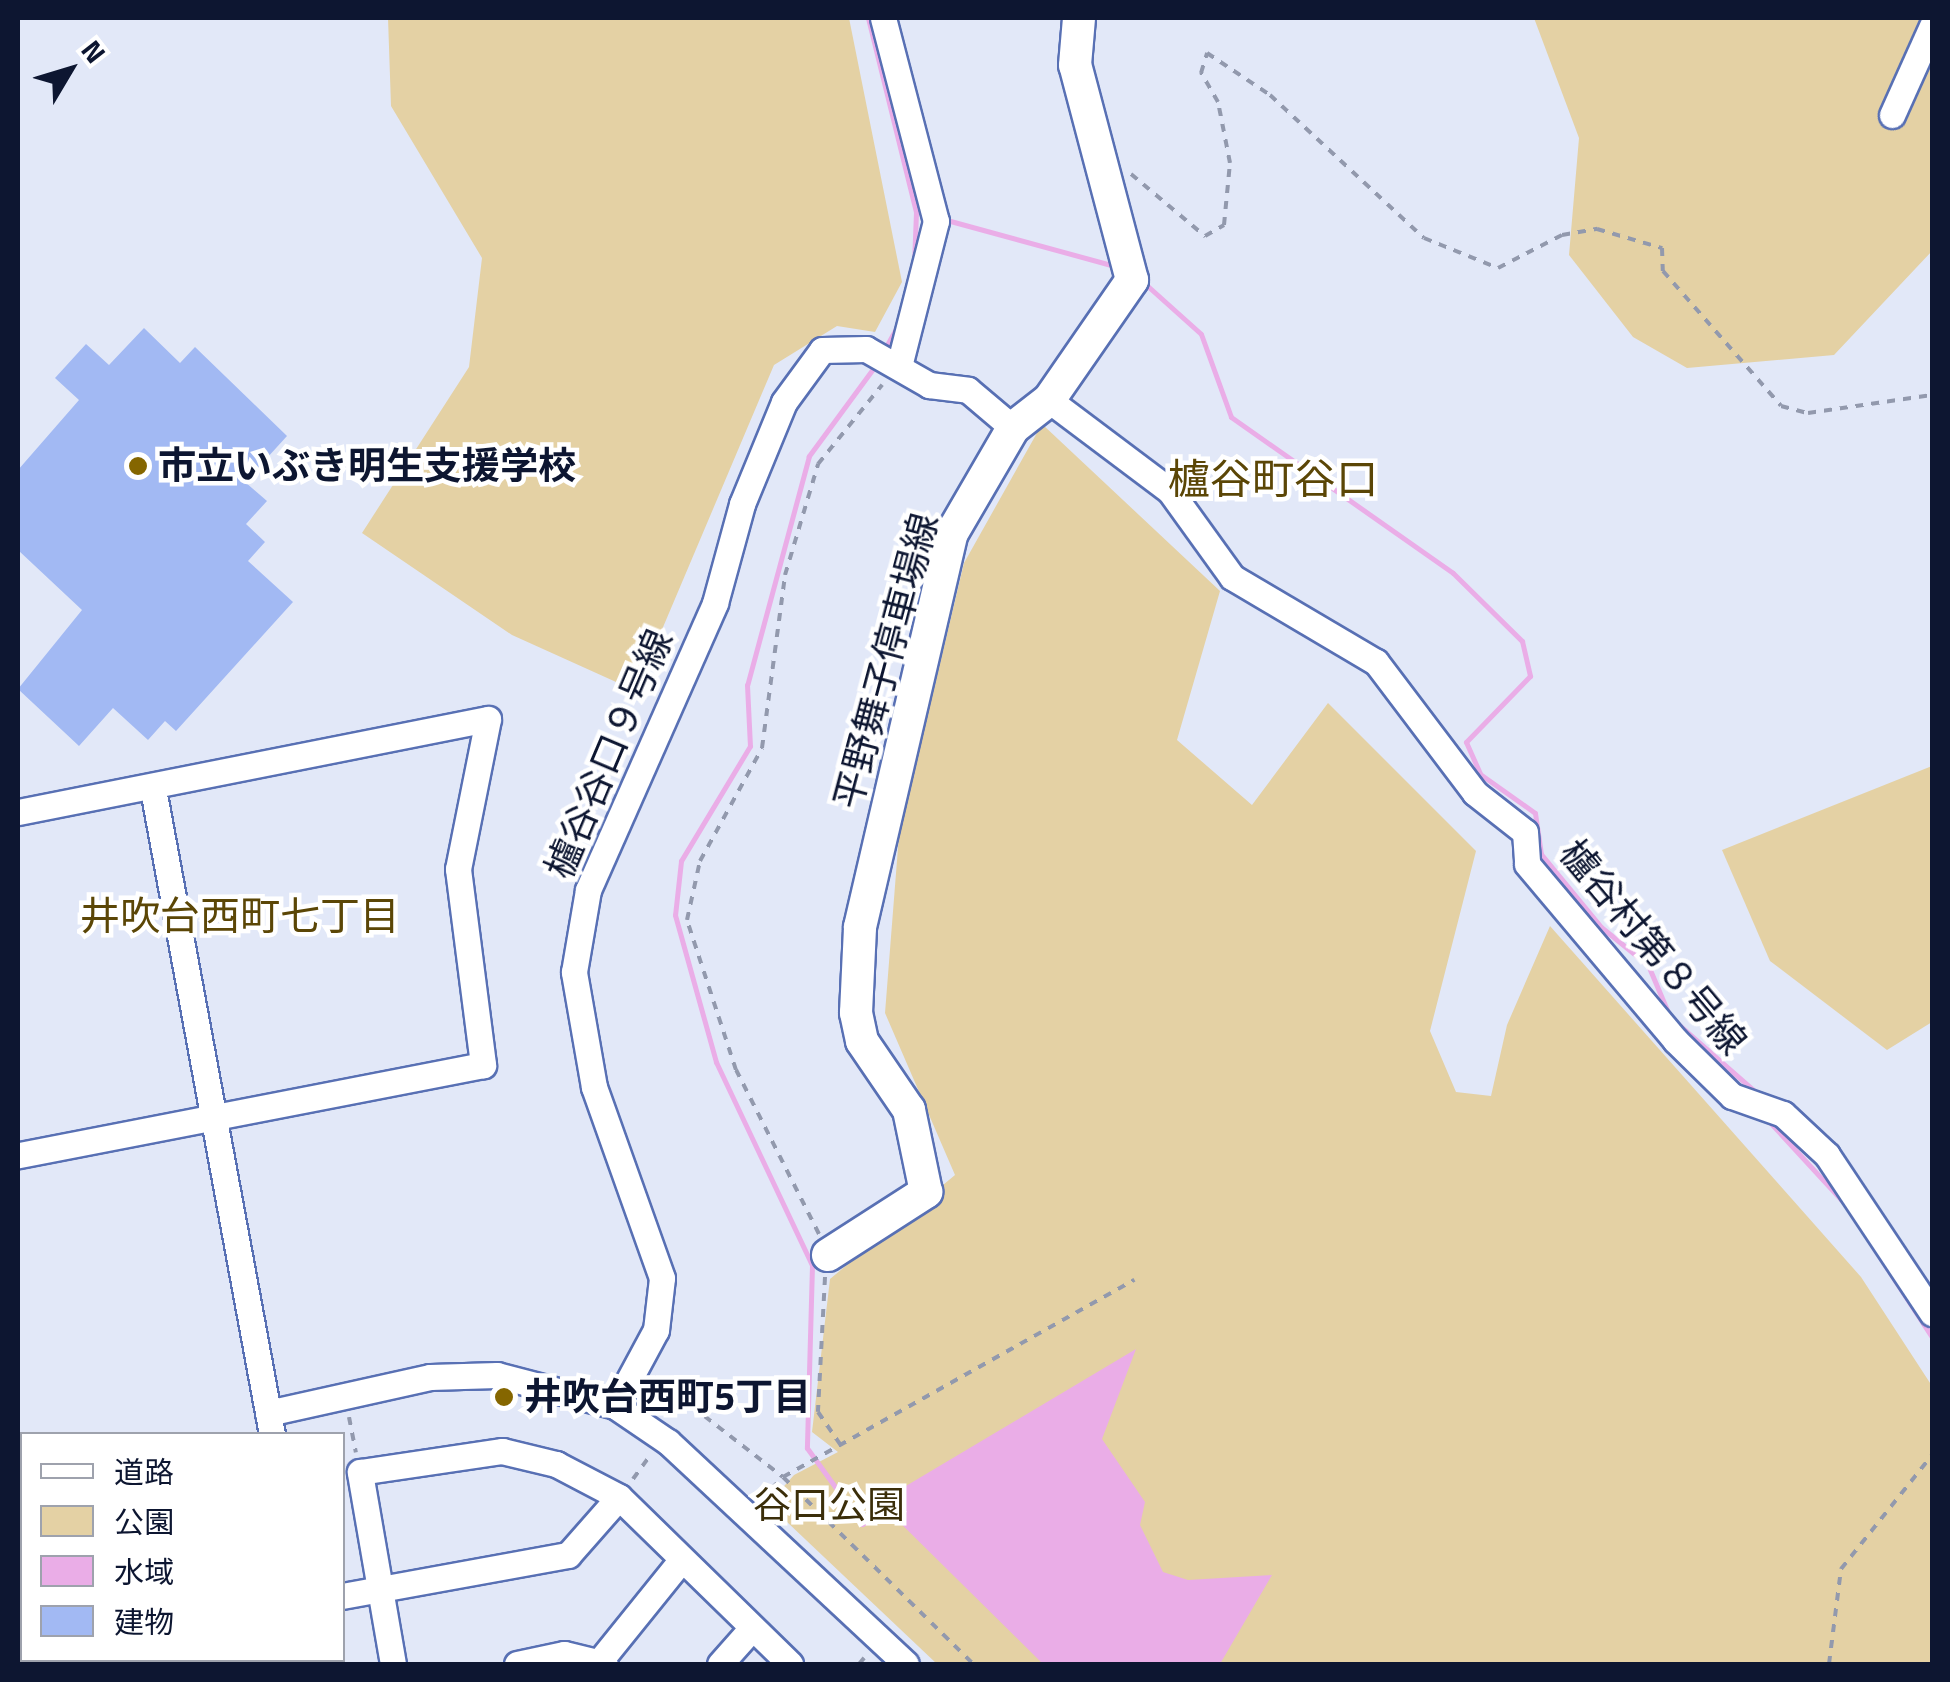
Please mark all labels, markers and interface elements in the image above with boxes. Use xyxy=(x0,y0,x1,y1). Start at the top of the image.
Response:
north arrow xyxy=(20,20,120,120)
text: N xyxy=(71,30,117,72)
place label: 市立いぶき明生支援学校 xyxy=(158,443,576,489)
district label: 櫨谷町谷口 xyxy=(1168,453,1378,503)
marker: 市立いぶき明生支援学校 xyxy=(127,455,149,477)
street label: 平野舞子停車場線 xyxy=(825,508,947,814)
street label: 櫨谷谷口９号線 xyxy=(536,623,682,885)
street label: 櫨谷村第８号線 xyxy=(1550,830,1756,1064)
district label: 井吹台西町七丁目 xyxy=(80,892,400,940)
place label: 井吹台西町5丁目 xyxy=(524,1374,811,1420)
marker: 井吹台西町5丁目 xyxy=(493,1386,515,1408)
legend xyxy=(20,1432,345,1662)
text: 道路 xyxy=(114,1449,174,1495)
park label: 谷口公園 xyxy=(753,1482,905,1528)
text: 公園 xyxy=(114,1499,174,1545)
text: 水域 xyxy=(114,1549,174,1595)
text: 建物 xyxy=(114,1599,174,1645)

